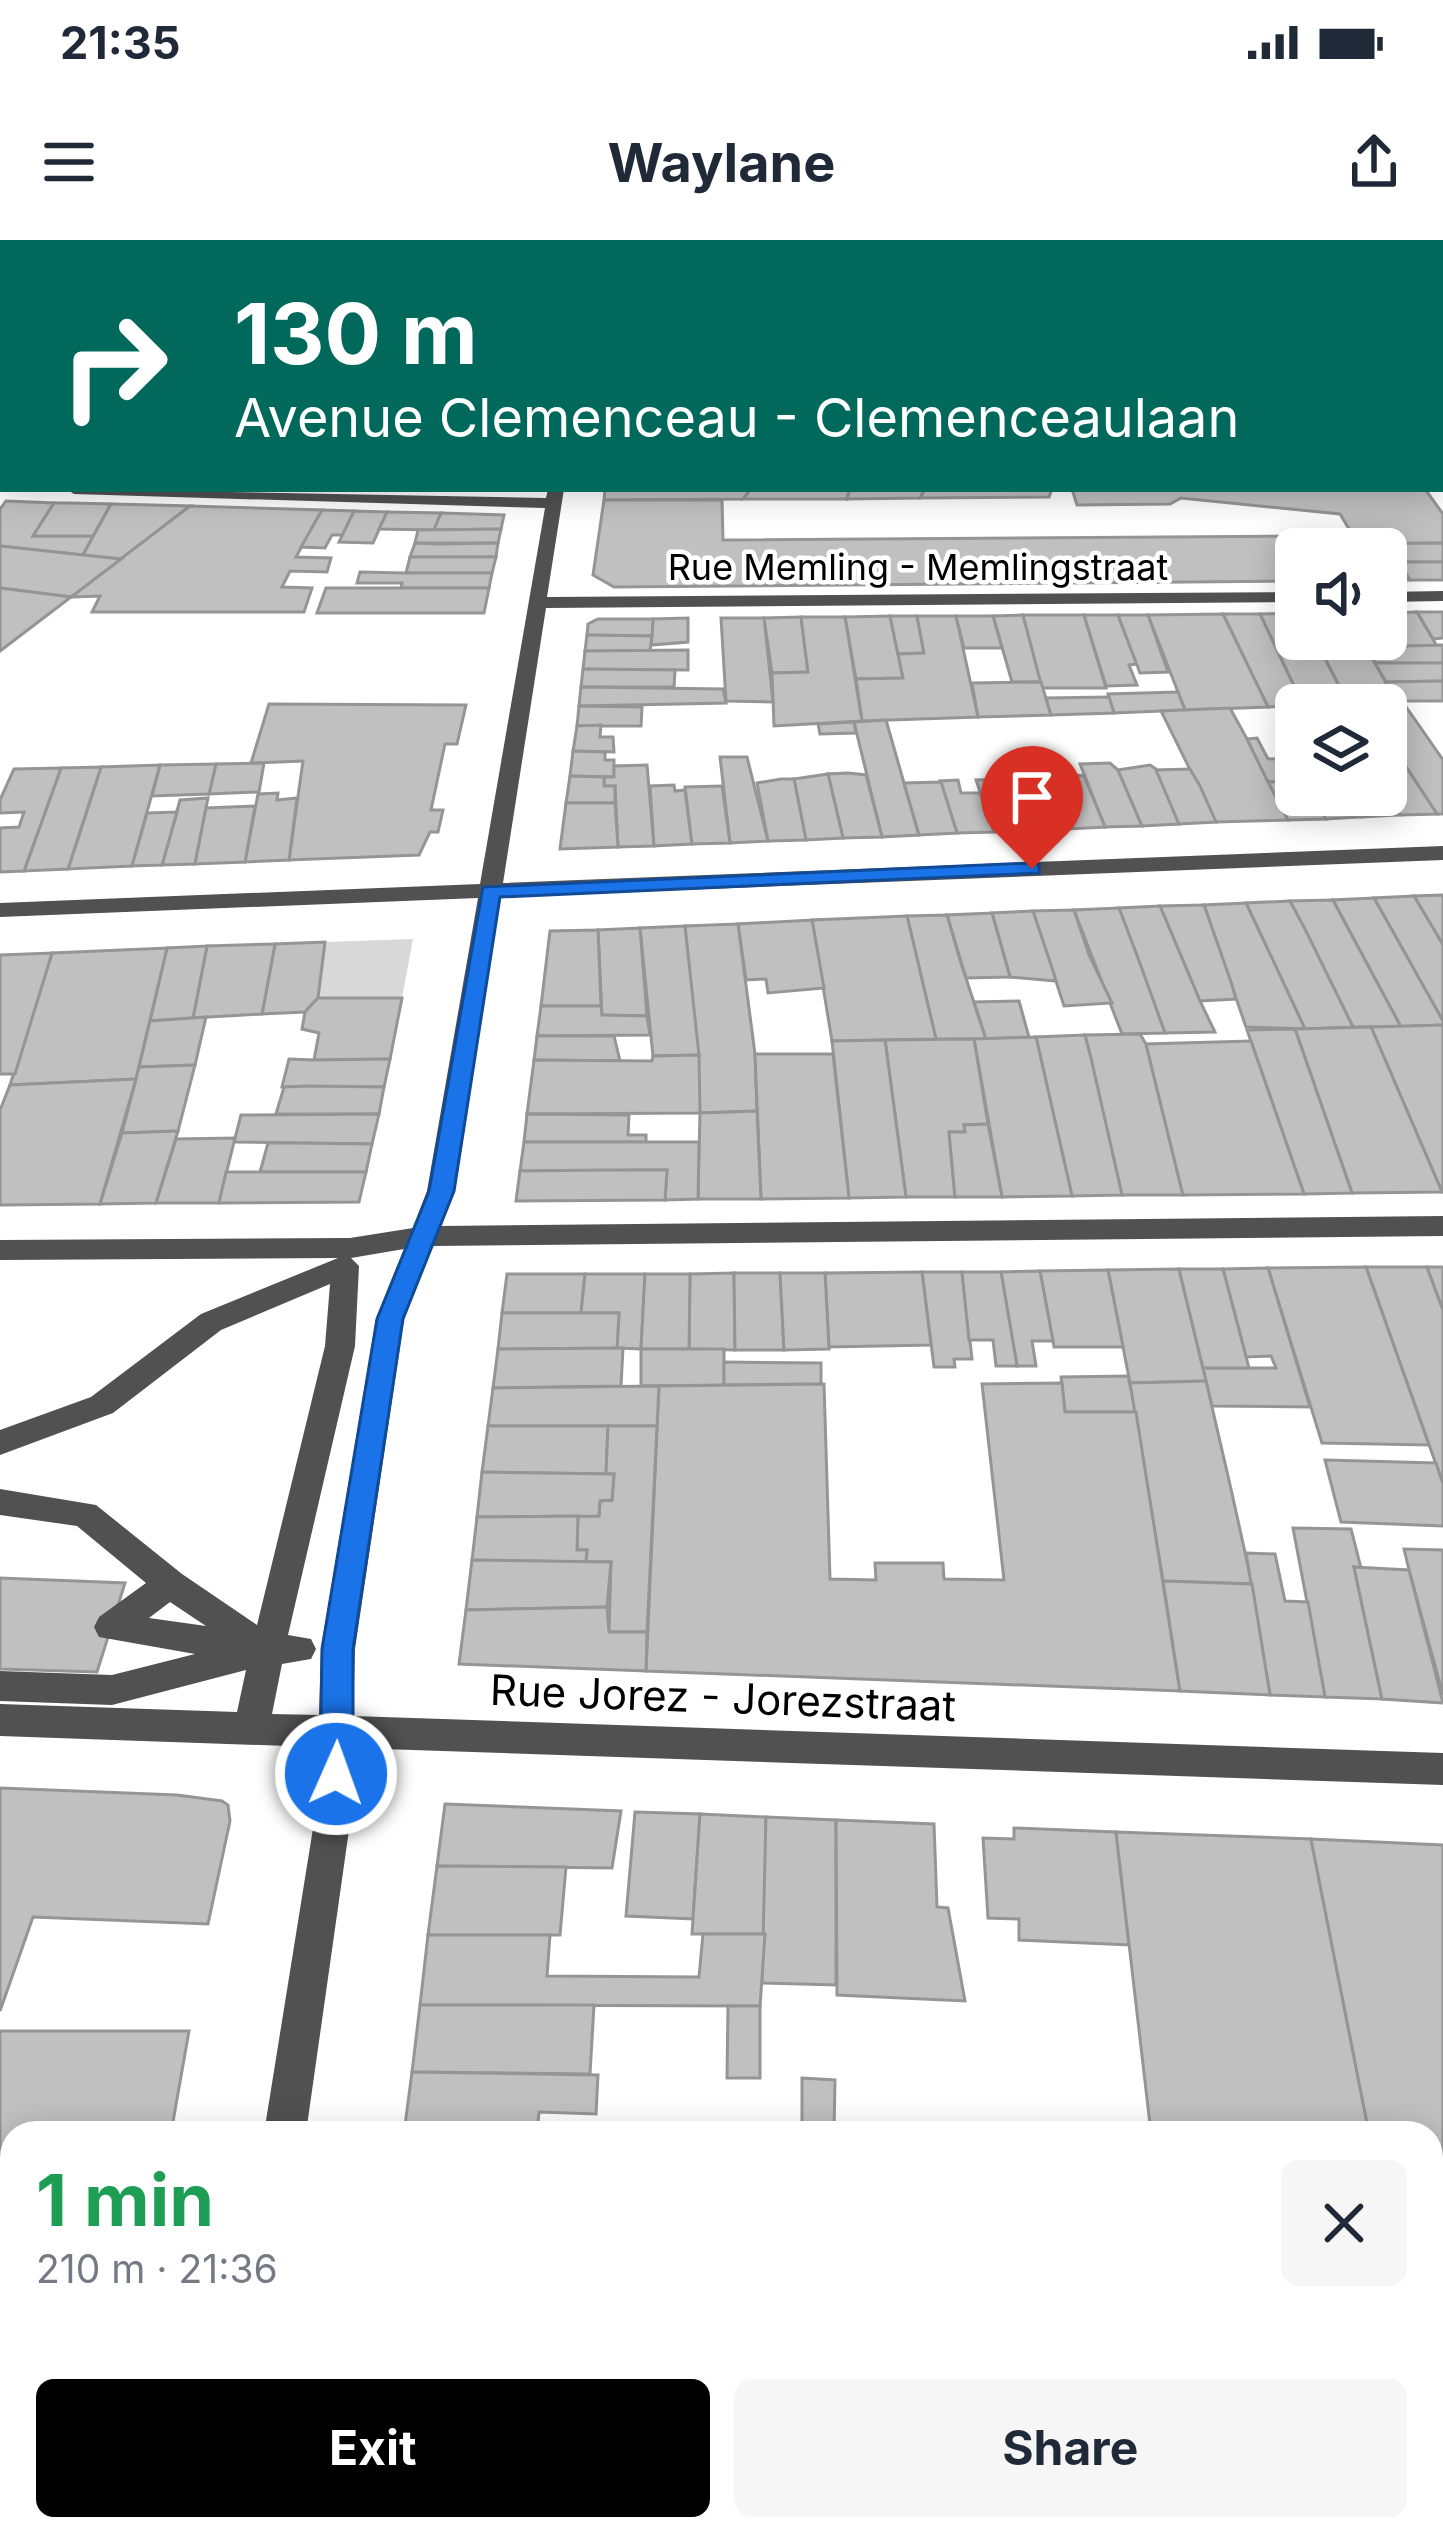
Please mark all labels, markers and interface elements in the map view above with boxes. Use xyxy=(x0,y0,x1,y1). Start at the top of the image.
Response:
text: 21:35 xyxy=(60,15,181,70)
icon: menu xyxy=(36,129,102,195)
icon: share xyxy=(1341,129,1407,195)
text: Waylane xyxy=(608,130,835,195)
text: 130 m xyxy=(234,283,478,384)
icon: right xyxy=(36,288,192,444)
text: Avenue Clemenceau - Clemenceaulaan xyxy=(234,385,1239,450)
map controls xyxy=(1275,528,1407,816)
button: sound xyxy=(1275,528,1407,660)
street label: Rue Memling - Memlingstraat xyxy=(668,545,1169,589)
button: layers xyxy=(1275,684,1407,816)
pin xyxy=(981,746,1083,869)
icon: arrive xyxy=(999,764,1065,830)
street label: Rue Jorez - Jorezstraat xyxy=(489,1664,957,1731)
position arrow xyxy=(273,1711,399,1837)
text: 1 min xyxy=(36,2156,214,2243)
button: close xyxy=(1281,2160,1407,2286)
text: 210 m · 21:36 xyxy=(36,2245,278,2292)
button: Exit xyxy=(36,2379,710,2517)
button: Share xyxy=(734,2379,1407,2517)

